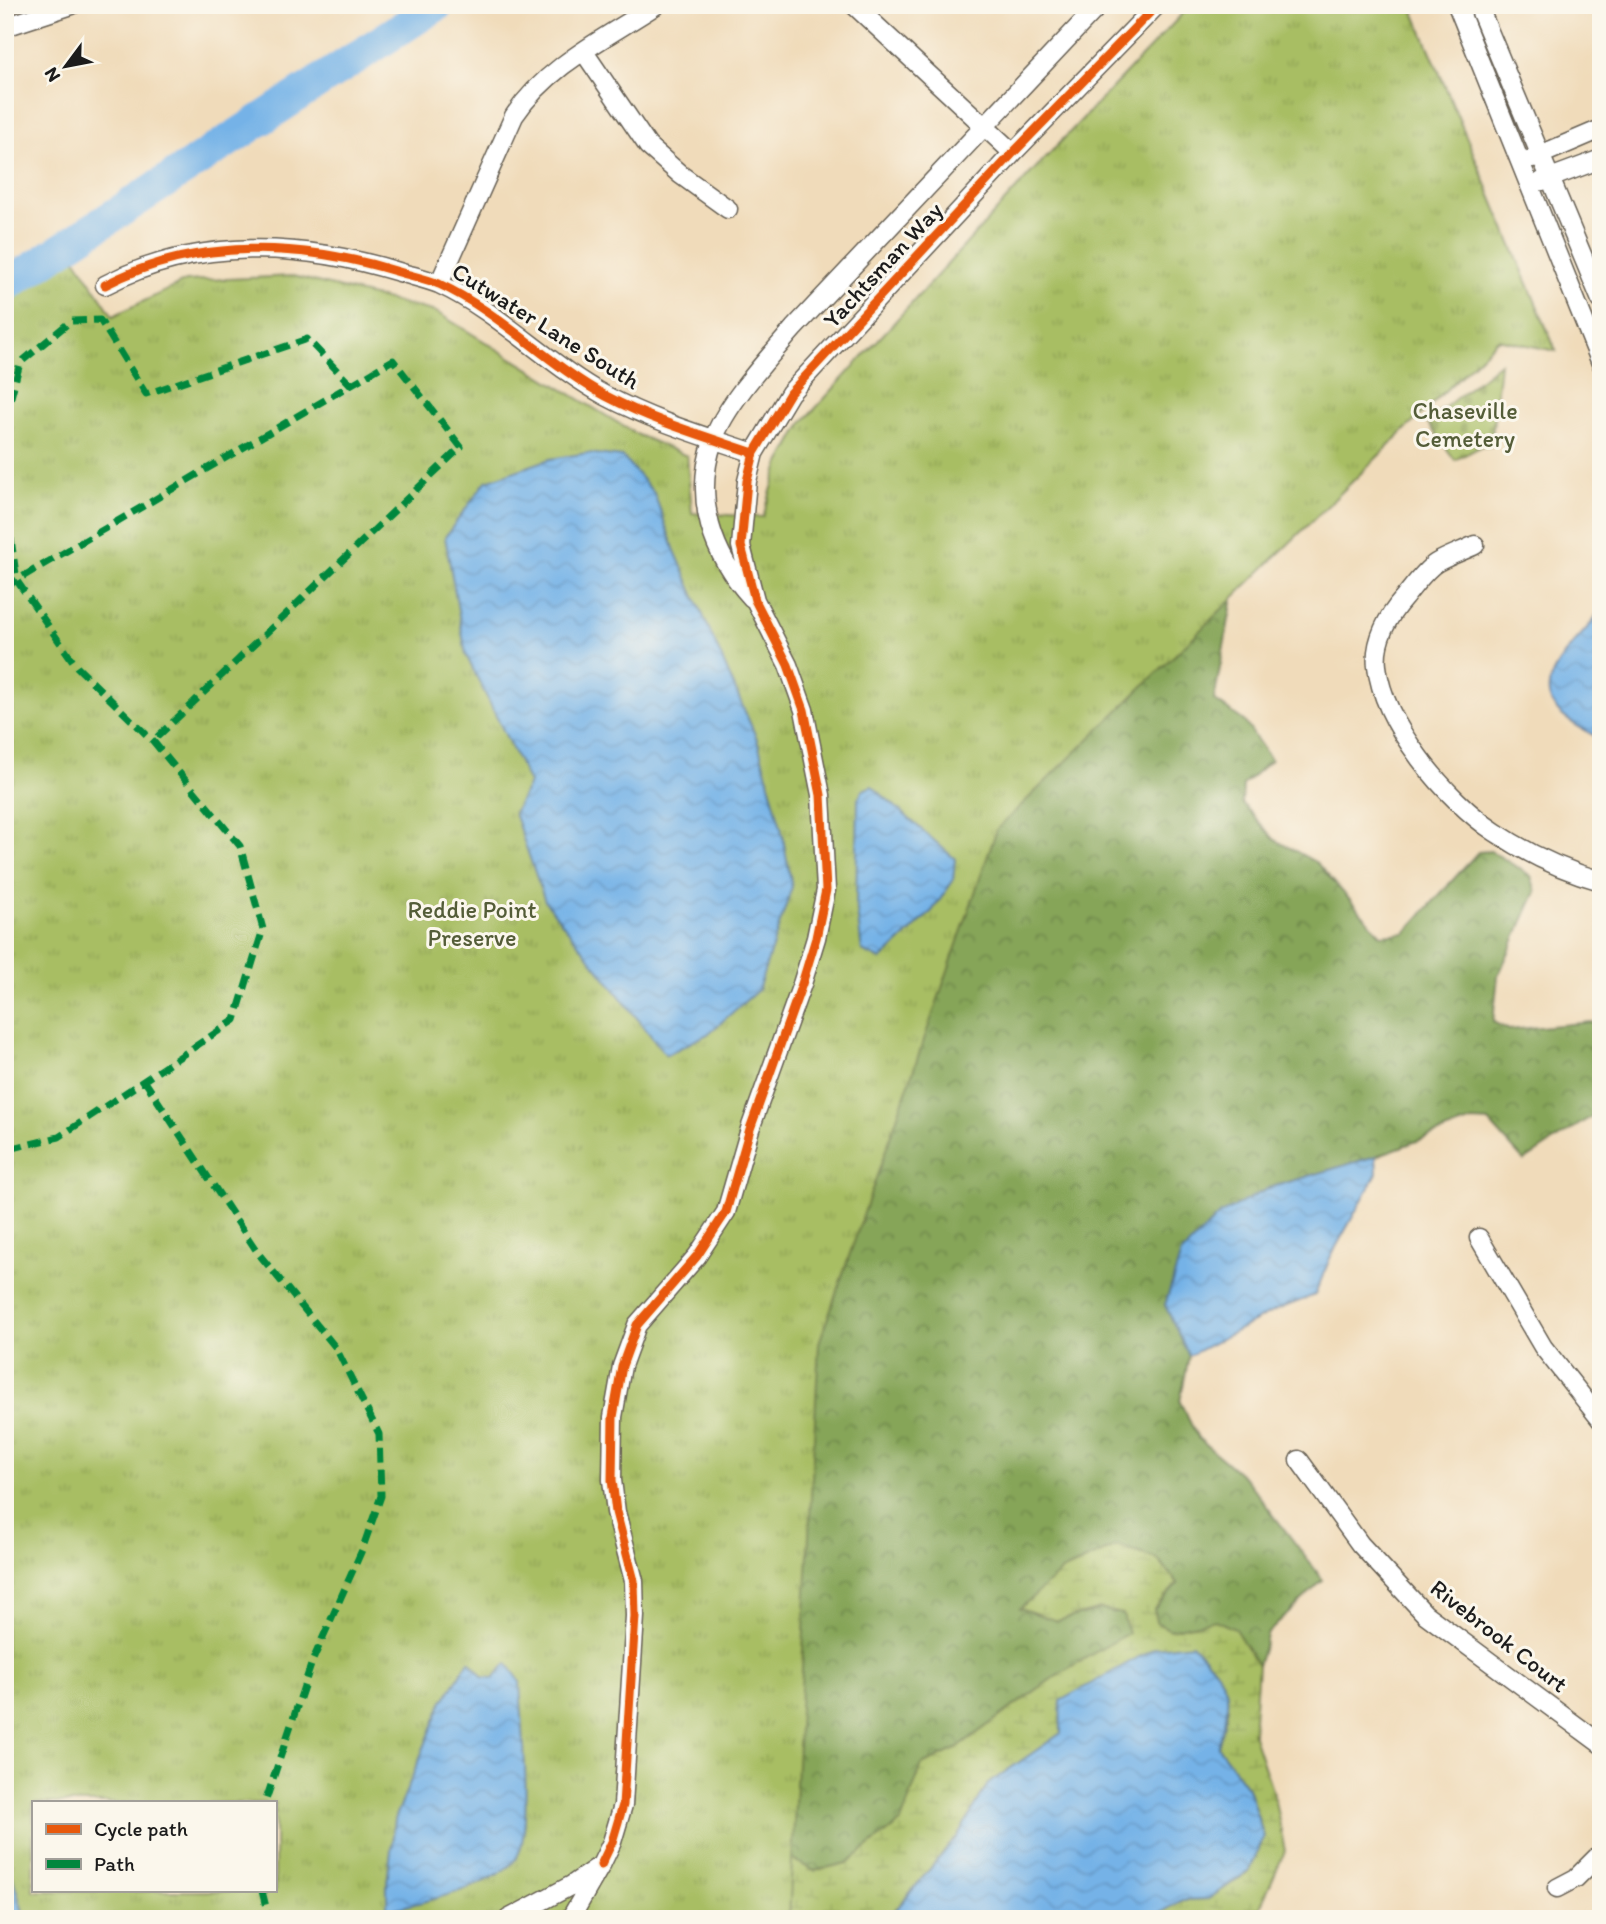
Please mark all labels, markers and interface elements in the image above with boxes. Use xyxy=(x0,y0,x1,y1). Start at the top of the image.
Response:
north arrow xyxy=(32,32,102,102)
text: N xyxy=(39,63,65,86)
street label: Yachtsman Way xyxy=(817,195,949,334)
street label: Cutwater Lane South xyxy=(447,256,646,395)
park label: Chaseville Cemetery xyxy=(1412,396,1518,453)
park label: Reddie Point Preserve xyxy=(408,895,536,952)
street label: Rivebrook Court xyxy=(1425,1573,1574,1698)
legend xyxy=(32,1801,276,1892)
text: Cycle path xyxy=(94,1816,188,1841)
text: Path xyxy=(94,1851,135,1876)

